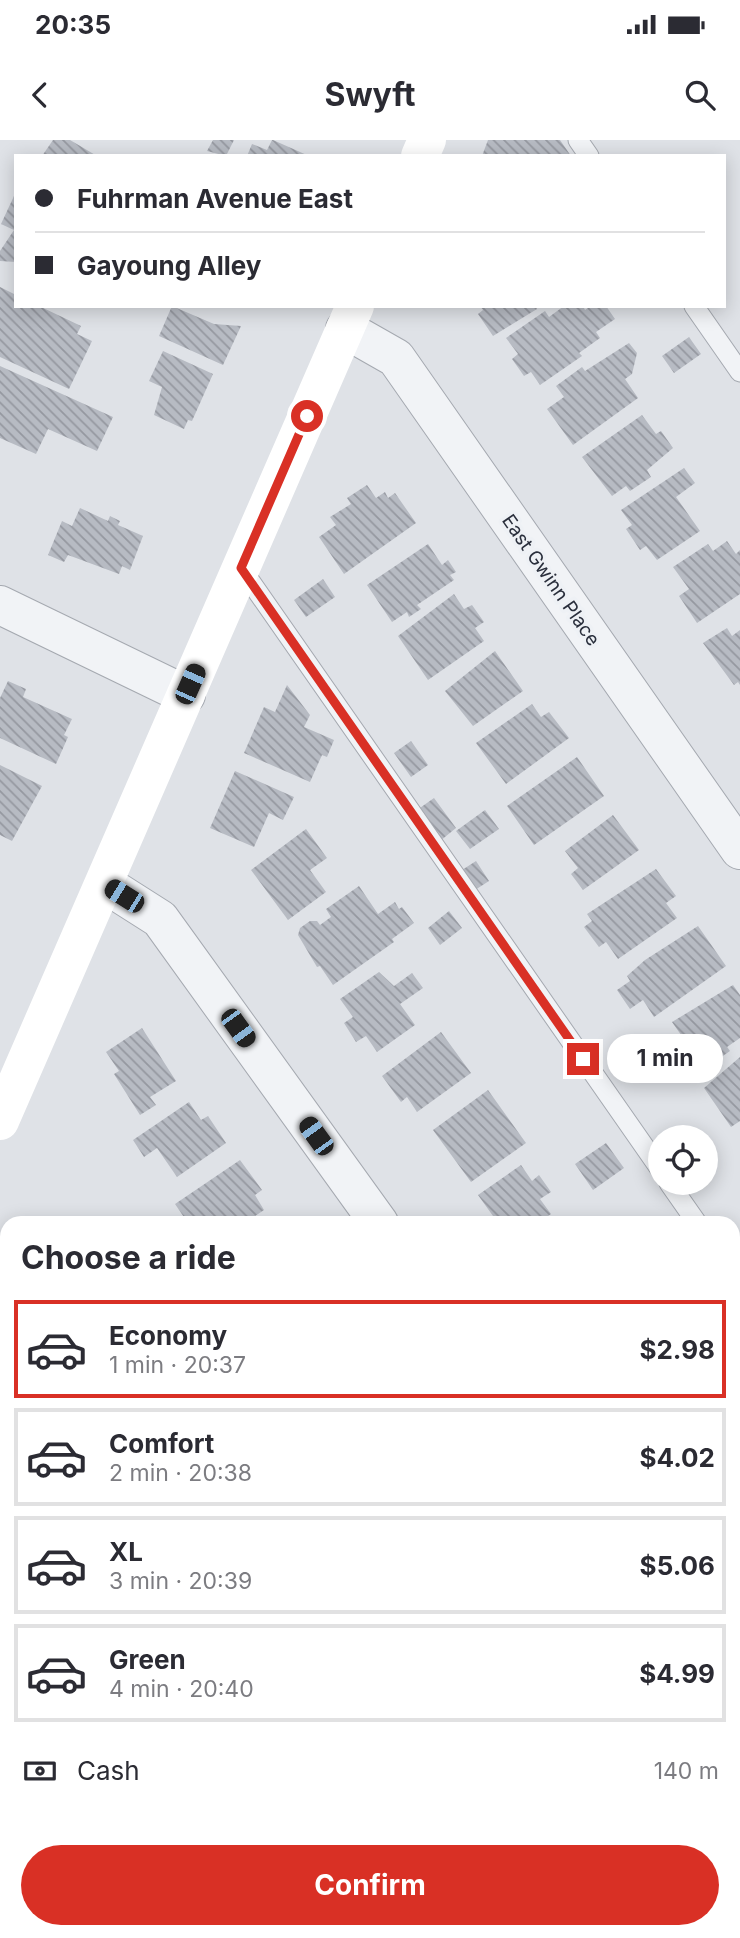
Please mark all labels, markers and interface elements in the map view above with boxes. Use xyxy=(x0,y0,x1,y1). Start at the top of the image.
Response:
text: 20:35 xyxy=(35,9,111,40)
text: Swyft xyxy=(324,75,416,114)
icon: back xyxy=(21,76,59,114)
icon: search xyxy=(681,76,719,114)
text: Fuhrman Avenue East xyxy=(77,183,353,214)
text: Gayoung Alley xyxy=(77,250,261,281)
route start xyxy=(291,400,323,432)
street label: East Gwinn Place xyxy=(497,510,605,650)
car xyxy=(172,661,209,707)
car xyxy=(101,876,148,916)
car xyxy=(218,1005,259,1051)
callout: 1 min xyxy=(608,1034,723,1084)
route end xyxy=(567,1043,599,1075)
text: 1 min xyxy=(637,1044,693,1072)
car xyxy=(296,1113,337,1159)
map controls xyxy=(648,1125,718,1195)
button: locate xyxy=(648,1125,718,1195)
text: Choose a ride xyxy=(21,1238,236,1277)
icon: car xyxy=(25,1318,88,1381)
text: Economy xyxy=(109,1320,227,1351)
text: $2.98 xyxy=(639,1334,715,1365)
text: 1 min · 20:37 xyxy=(109,1351,246,1379)
icon: car xyxy=(25,1426,88,1489)
text: Comfort xyxy=(109,1428,214,1459)
text: $4.02 xyxy=(639,1442,715,1473)
text: 2 min · 20:38 xyxy=(109,1459,252,1487)
icon: car xyxy=(25,1534,88,1597)
text: XL xyxy=(109,1536,143,1567)
text: $5.06 xyxy=(640,1550,715,1581)
text: 3 min · 20:39 xyxy=(109,1567,252,1595)
icon: car xyxy=(25,1642,88,1705)
text: Green xyxy=(109,1644,186,1675)
text: $4.99 xyxy=(639,1658,715,1689)
text: 4 min · 20:40 xyxy=(109,1675,254,1703)
icon: cash xyxy=(21,1752,59,1790)
text: Cash xyxy=(77,1755,140,1786)
text: 140 m xyxy=(654,1757,719,1785)
button: Confirm xyxy=(21,1845,719,1925)

